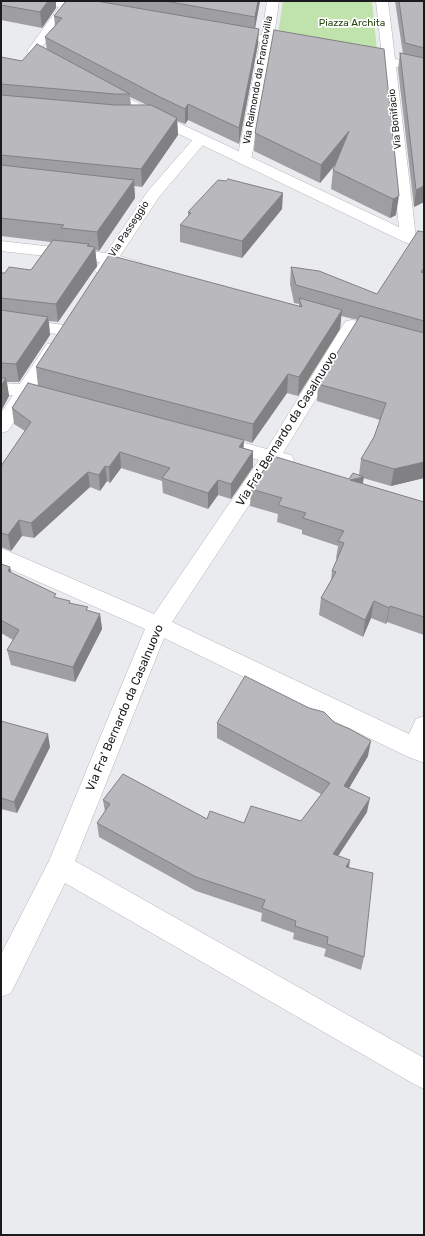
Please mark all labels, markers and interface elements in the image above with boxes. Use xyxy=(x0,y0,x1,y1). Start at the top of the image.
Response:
street label: Via Raimondo da Francavilla xyxy=(241,15,275,145)
park label: Piazza Archita xyxy=(319,17,385,29)
street label: Via Bonifacio xyxy=(386,88,404,150)
street label: Via Passeggio xyxy=(106,199,152,259)
street label: Via Fra' Bernardo da Casalnuovo xyxy=(233,349,341,509)
street label: Via Fra' Bernardo da Casalnuovo xyxy=(83,623,167,793)

